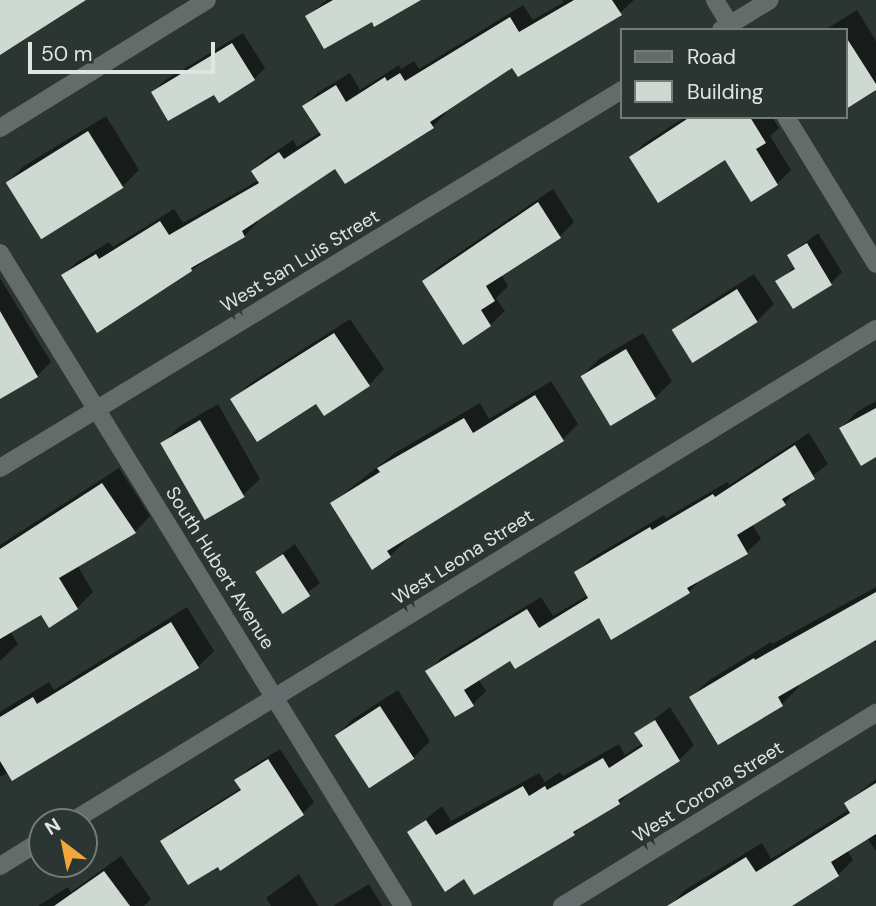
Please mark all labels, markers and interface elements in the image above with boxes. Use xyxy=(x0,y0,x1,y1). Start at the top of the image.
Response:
scale bar xyxy=(32,28,219,72)
legend xyxy=(620,28,848,119)
text: 50 m xyxy=(41,40,92,68)
text: Road xyxy=(687,43,736,71)
text: Building xyxy=(687,78,763,106)
street label: West San Luis Street xyxy=(217,205,383,317)
street label: South Hubert Avenue xyxy=(161,483,279,653)
street label: West Leona Street xyxy=(388,505,538,609)
street label: West Corona Street xyxy=(629,737,787,847)
north arrow xyxy=(28,808,98,878)
text: N xyxy=(40,812,65,841)

